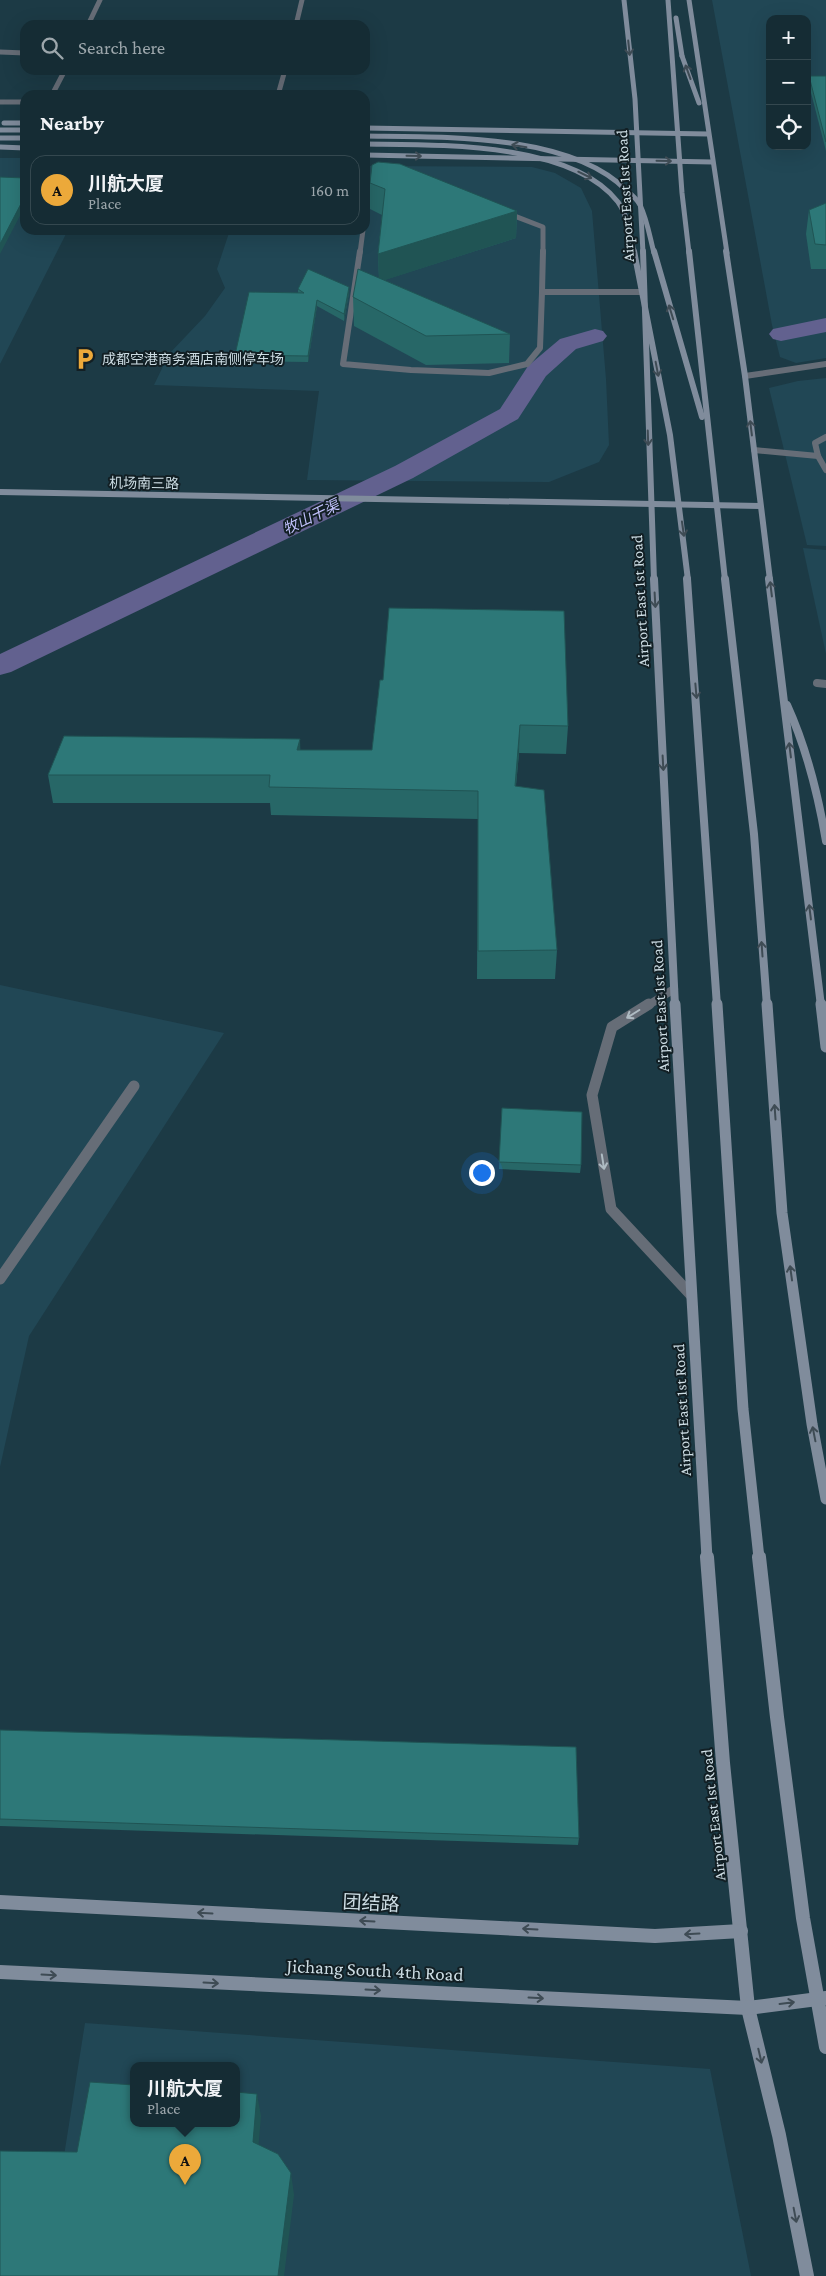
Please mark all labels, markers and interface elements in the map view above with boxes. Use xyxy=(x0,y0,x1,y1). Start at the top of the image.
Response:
map controls xyxy=(766,15,811,150)
button: + xyxy=(766,15,811,60)
search box xyxy=(20,20,370,75)
icon: search xyxy=(38,34,66,62)
text: Search here xyxy=(78,37,165,58)
one-way arrow xyxy=(625,40,634,56)
button: − xyxy=(766,60,811,105)
one-way arrow xyxy=(683,65,692,80)
button: locate xyxy=(766,105,811,150)
text: Nearby xyxy=(40,111,104,135)
street label: Airport East 1st Road xyxy=(613,129,638,262)
one-way arrow xyxy=(512,140,528,150)
one-way arrow xyxy=(405,151,421,161)
one-way arrow xyxy=(655,156,671,166)
one-way arrow xyxy=(577,171,592,181)
text: 川航大厦 xyxy=(88,173,164,194)
text: A xyxy=(52,182,62,199)
text: 160 m xyxy=(311,182,349,199)
text: Place xyxy=(88,195,121,212)
one-way arrow xyxy=(665,304,675,320)
parking icon: 成都空港商务酒店南侧停车场 xyxy=(72,346,98,372)
place label: 成都空港商务酒店南侧停车场 xyxy=(102,351,284,367)
one-way arrow xyxy=(653,361,662,377)
one-way arrow xyxy=(746,420,756,436)
one-way arrow xyxy=(643,430,653,446)
street label: 机场南三路 xyxy=(109,474,179,492)
water label: 牧山干渠 xyxy=(281,496,343,537)
one-way arrow xyxy=(678,521,688,537)
street label: Airport East 1st Road xyxy=(628,534,653,667)
one-way arrow xyxy=(765,581,775,597)
one-way arrow xyxy=(650,592,659,608)
one-way arrow xyxy=(692,683,701,699)
one-way arrow xyxy=(785,743,795,759)
one-way arrow xyxy=(658,754,667,770)
one-way arrow xyxy=(805,904,815,920)
street label: Airport East 1st Road xyxy=(648,939,673,1072)
one-way arrow xyxy=(758,942,767,958)
one-way arrow xyxy=(626,1010,640,1020)
one-way arrow xyxy=(770,1104,779,1120)
one-way arrow xyxy=(599,1153,609,1169)
your location xyxy=(469,1160,495,1186)
one-way arrow xyxy=(786,1265,796,1281)
street label: Airport East 1st Road xyxy=(670,1343,695,1476)
one-way arrow xyxy=(809,1426,818,1442)
street label: Airport East 1st Road xyxy=(698,1748,729,1882)
street label: 团结路 xyxy=(342,1891,400,1915)
one-way arrow xyxy=(197,1908,213,1917)
one-way arrow xyxy=(360,1917,376,1926)
one-way arrow xyxy=(522,1925,538,1934)
one-way arrow xyxy=(684,1929,700,1938)
street label: Jichang South 4th Road xyxy=(284,1955,464,1985)
one-way arrow xyxy=(40,1970,56,1979)
one-way arrow xyxy=(203,1978,219,1987)
one-way arrow xyxy=(365,1986,381,1995)
one-way arrow xyxy=(527,1994,543,2003)
one-way arrow xyxy=(779,1998,795,2008)
one-way arrow xyxy=(756,2047,765,2063)
popup xyxy=(130,2062,240,2127)
text: 川航大厦 xyxy=(147,2078,223,2099)
text: Place xyxy=(147,2100,180,2117)
pin: A xyxy=(169,2144,201,2185)
one-way arrow xyxy=(790,2206,800,2222)

